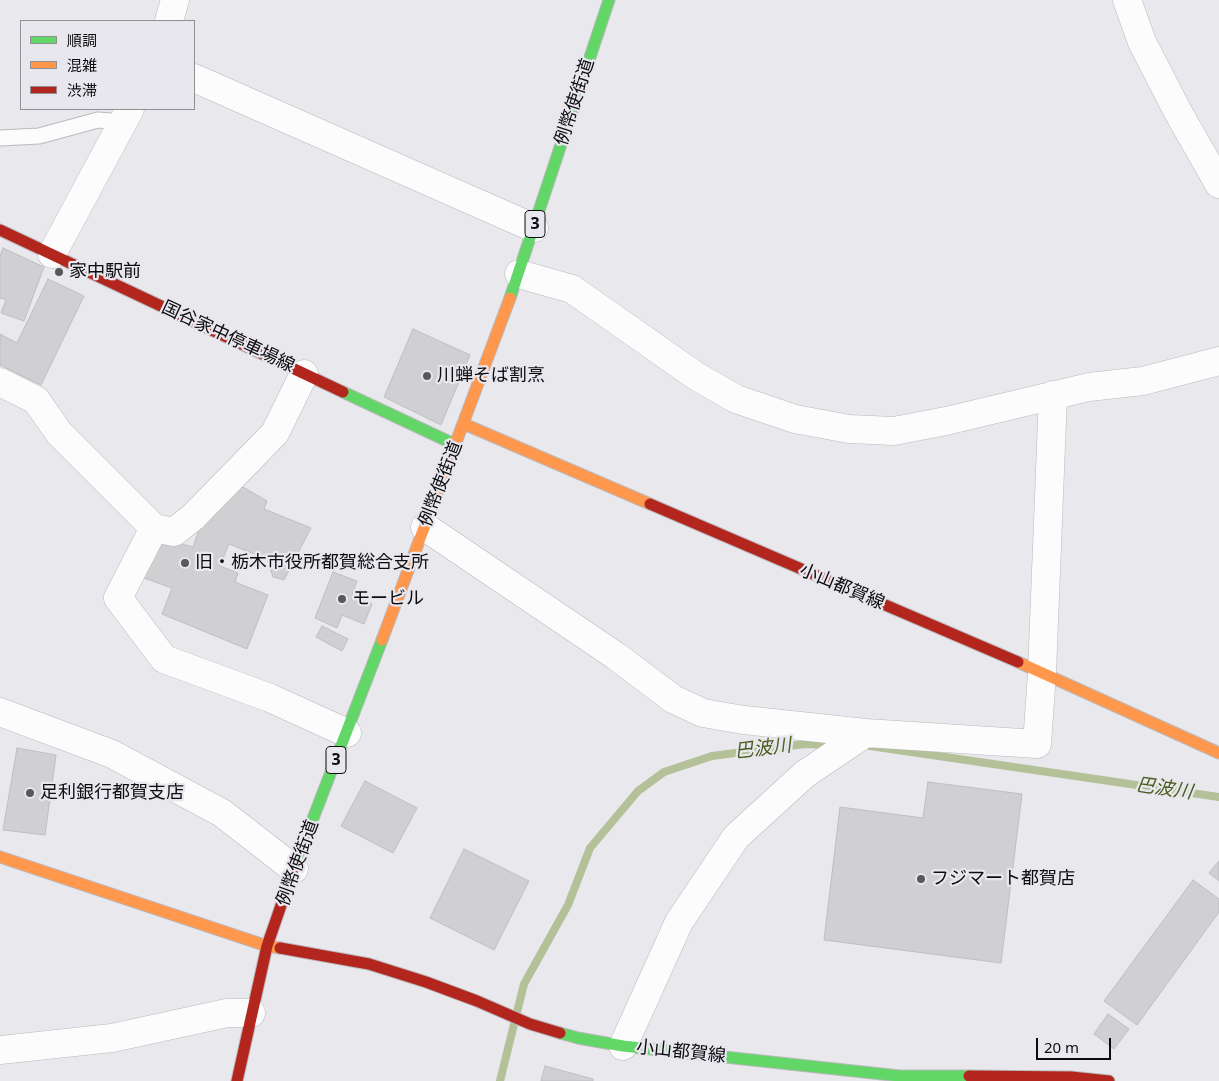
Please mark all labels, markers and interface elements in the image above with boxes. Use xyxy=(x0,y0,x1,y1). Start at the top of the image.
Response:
legend xyxy=(20,20,195,110)
text: 順調 xyxy=(67,30,97,50)
text: 混雑 xyxy=(67,55,97,75)
street label: 例幣使街道 xyxy=(551,56,599,148)
text: 渋滞 xyxy=(67,80,97,100)
road number: 3 xyxy=(525,210,545,238)
place label: 家中駅前 xyxy=(69,261,141,283)
marker: 家中駅前 xyxy=(53,266,65,278)
street label: 国谷家中停車場線 xyxy=(158,297,298,377)
place label: 川蝉そば割烹 xyxy=(437,365,545,387)
marker: 川蝉そば割烹 xyxy=(421,370,433,382)
street label: 例幣使街道 xyxy=(415,438,467,530)
place label: 旧・栃木市役所都賀総合支所 xyxy=(195,552,429,574)
marker: 旧・栃木市役所都賀総合支所 xyxy=(179,557,191,569)
street label: 小山都賀線 xyxy=(796,559,888,615)
place label: モービル xyxy=(352,588,424,610)
marker: モービル xyxy=(336,593,348,605)
water label: 巴波川 xyxy=(733,734,793,764)
road number: 3 xyxy=(326,746,346,774)
water label: 巴波川 xyxy=(1134,774,1194,804)
place label: 足利銀行都賀支店 xyxy=(40,782,184,804)
marker: 足利銀行都賀支店 xyxy=(24,787,36,799)
street label: 例幣使街道 xyxy=(272,817,324,909)
place label: フジマート都賀店 xyxy=(931,868,1075,890)
marker: フジマート都賀店 xyxy=(915,873,927,885)
scale bar xyxy=(1039,1028,1114,1060)
street label: 小山都賀線 xyxy=(635,1037,727,1067)
text: 20 m xyxy=(1044,1037,1079,1057)

